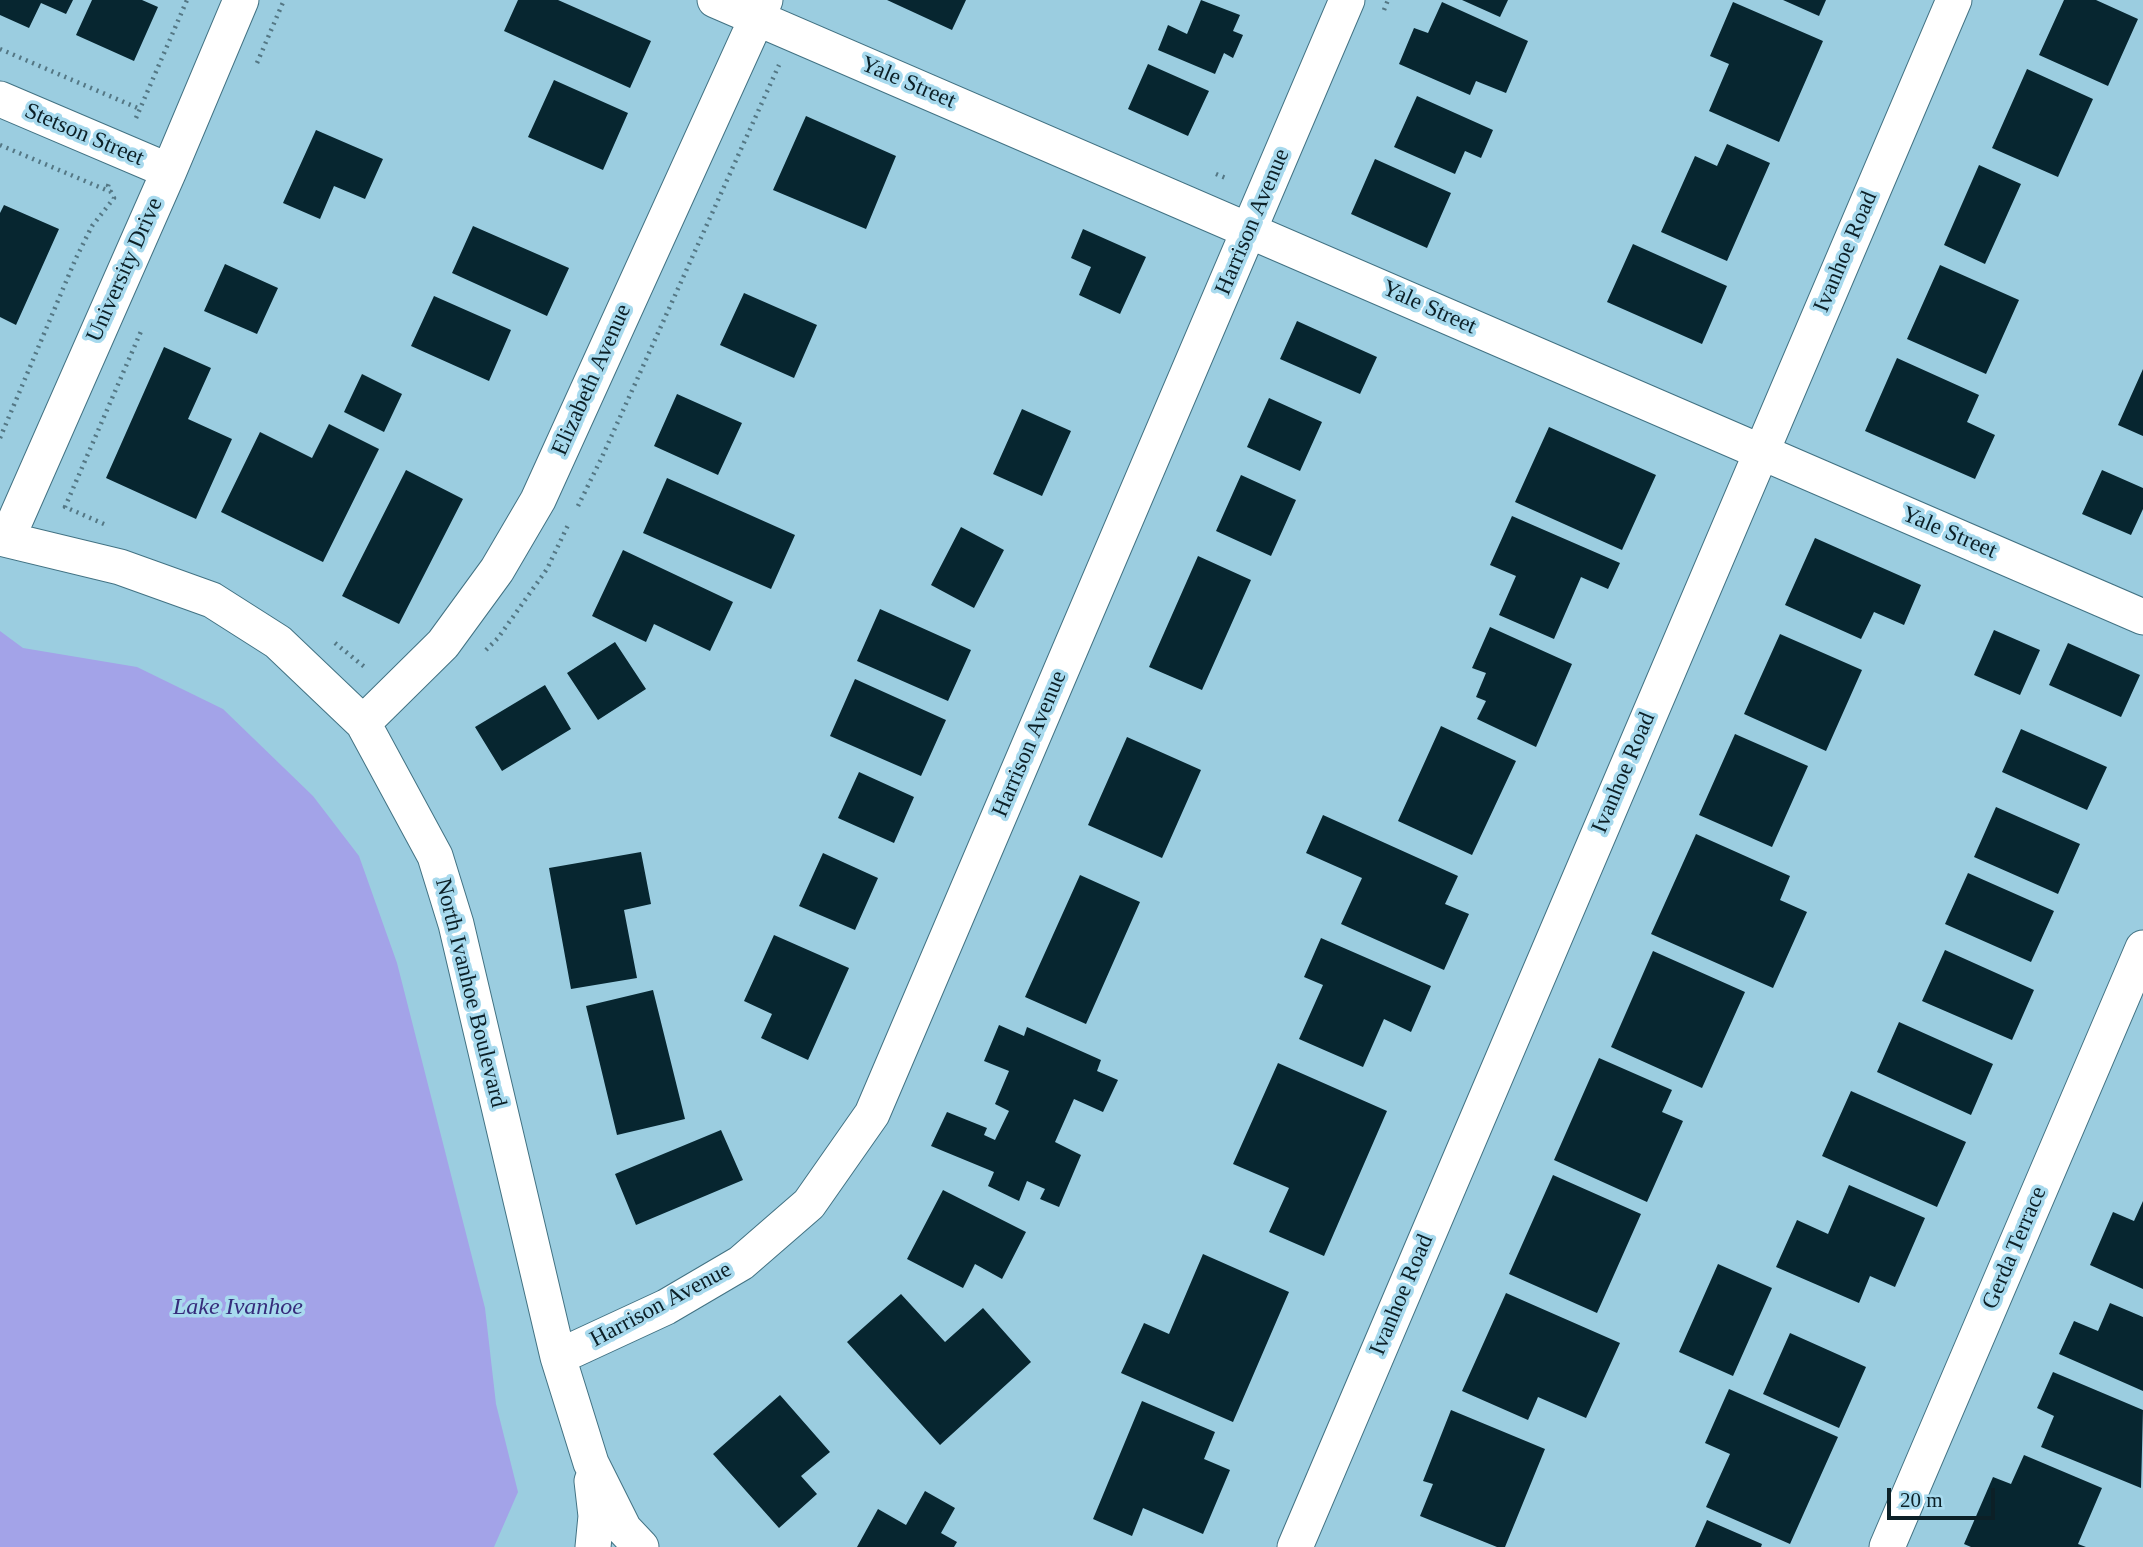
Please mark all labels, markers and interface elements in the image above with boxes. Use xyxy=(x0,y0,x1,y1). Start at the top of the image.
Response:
street label: Yale Street xyxy=(856,51,960,115)
street label: Stetson Street xyxy=(20,97,148,173)
street label: Harrison Avenue xyxy=(1210,145,1296,299)
street label: Ivanhoe Road xyxy=(1808,188,1884,316)
street label: University Drive xyxy=(81,193,169,347)
street label: Yale Street xyxy=(1377,275,1481,341)
street label: Elizabeth Avenue xyxy=(546,300,638,460)
street label: Yale Street xyxy=(1897,501,2001,565)
street label: Harrison Avenue xyxy=(987,667,1073,821)
street label: Ivanhoe Road xyxy=(1586,709,1662,837)
street label: North Ivanhoe Boulevard xyxy=(428,876,512,1110)
street label: Gerda Terrace xyxy=(1977,1183,2053,1313)
street label: Ivanhoe Road xyxy=(1364,1231,1440,1359)
street label: Harrison Avenue xyxy=(586,1256,736,1354)
water label: Lake Ivanhoe xyxy=(173,1294,303,1322)
scale bar xyxy=(1891,1474,2000,1518)
text: 20 m xyxy=(1900,1488,1943,1512)

